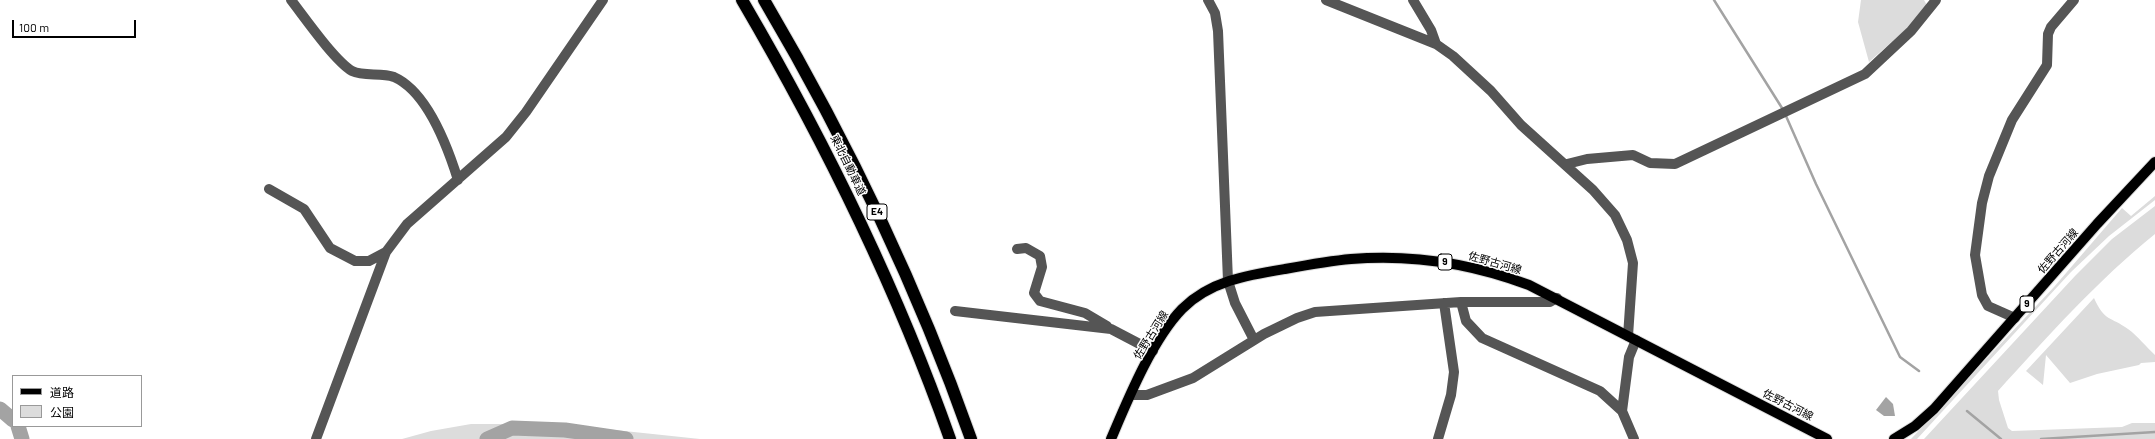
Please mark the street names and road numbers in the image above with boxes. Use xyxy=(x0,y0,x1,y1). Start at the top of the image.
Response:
street label: 東北自動車道 xyxy=(828,132,868,198)
road number: E4 xyxy=(867,204,887,220)
street label: 佐野古河線 xyxy=(2035,226,2081,276)
street label: 佐野古河線 xyxy=(1467,249,1523,277)
road number: 9 xyxy=(1438,254,1452,270)
road number: 9 xyxy=(2020,296,2034,312)
street label: 佐野古河線 xyxy=(1131,308,1171,362)
street label: 佐野古河線 xyxy=(1761,387,1815,423)

